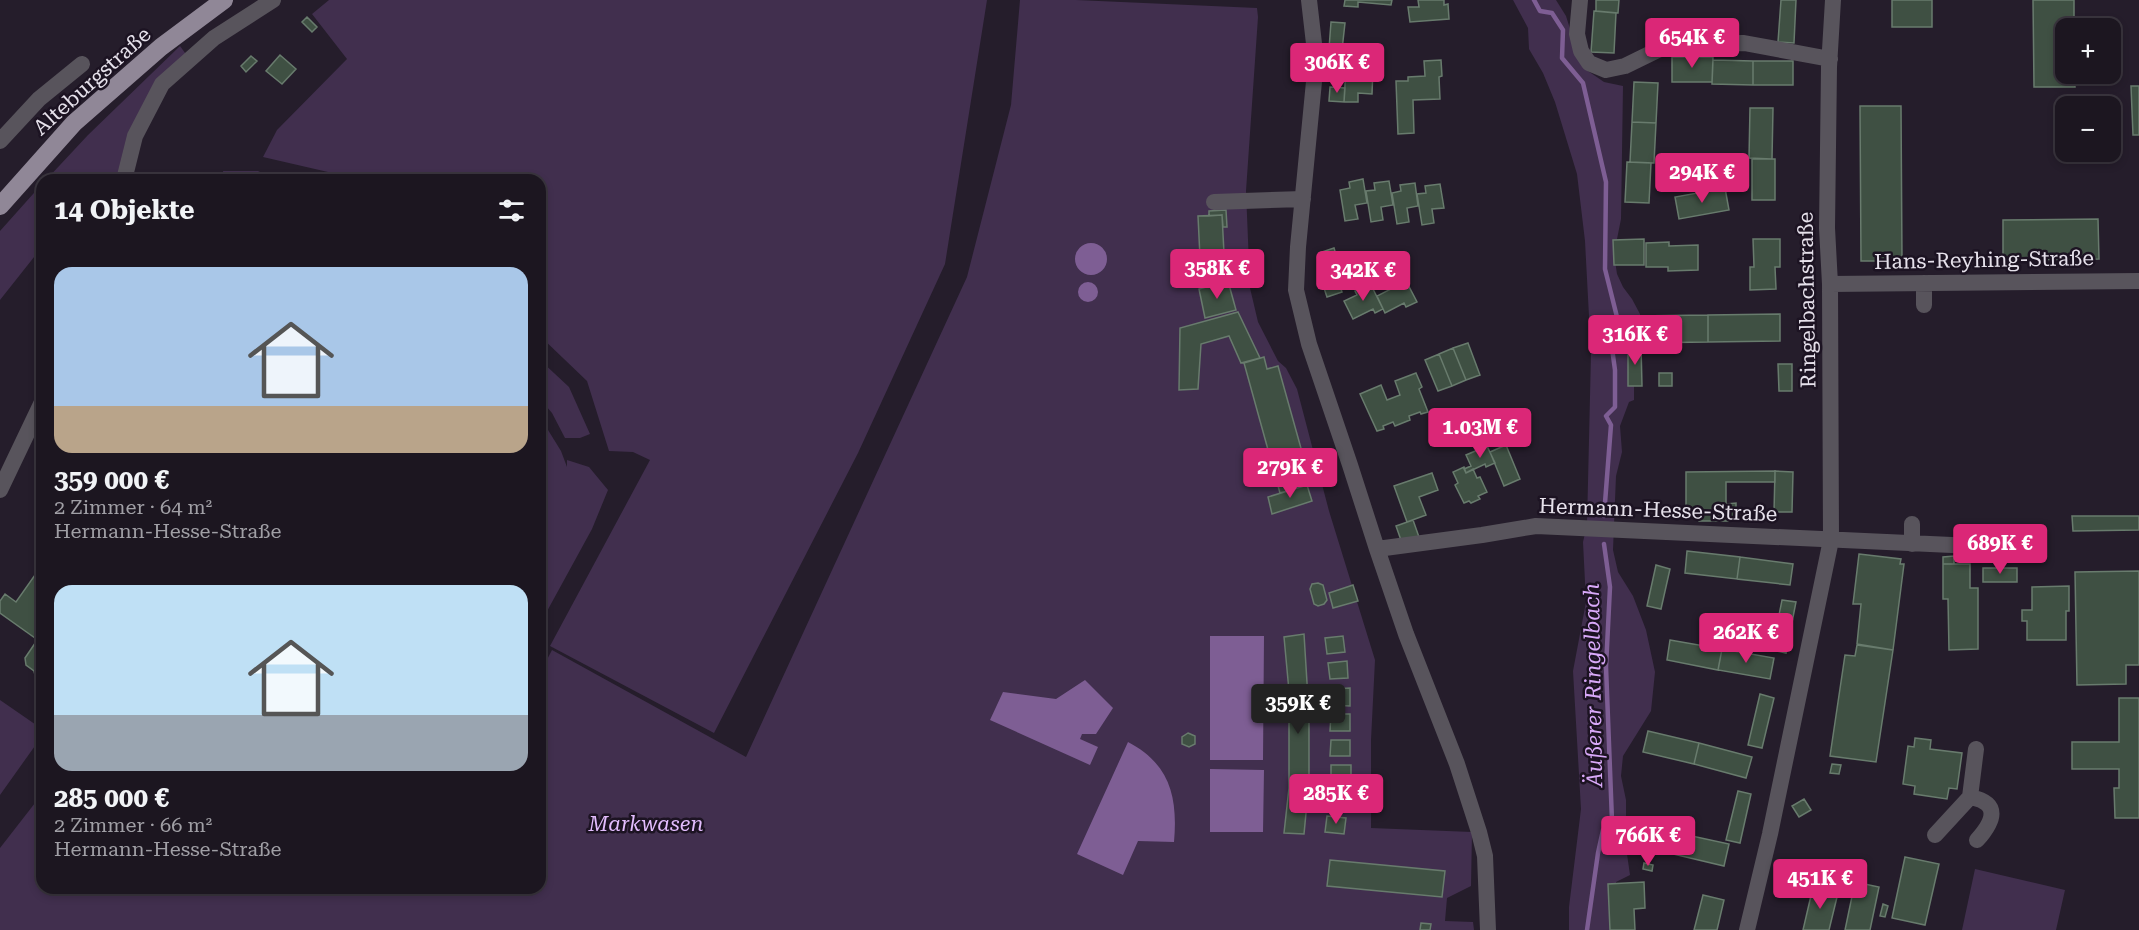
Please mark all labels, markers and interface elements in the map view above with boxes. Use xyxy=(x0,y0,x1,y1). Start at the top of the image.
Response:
pin: 654K € xyxy=(1643,18,1741,69)
map controls xyxy=(2055,18,2121,162)
button: + xyxy=(2055,18,2121,84)
street label: Alteburgstraße xyxy=(28,22,156,140)
text: 654K € xyxy=(1659,25,1725,49)
pin: 306K € xyxy=(1288,43,1386,94)
text: 306K € xyxy=(1304,50,1370,74)
button: − xyxy=(2055,96,2121,162)
pin: 294K € xyxy=(1653,153,1751,204)
text: 294K € xyxy=(1669,160,1735,184)
icon: filters xyxy=(495,194,528,227)
text: 14 Objekte xyxy=(54,195,195,225)
street label: Ringelbachstraße xyxy=(1793,212,1821,388)
street label: Hans-Reyhing-Straße xyxy=(1874,246,2094,274)
pin: 358K € xyxy=(1168,249,1266,300)
pin: 342K € xyxy=(1314,251,1412,302)
text: 358K € xyxy=(1184,256,1250,280)
text: 342K € xyxy=(1330,258,1396,282)
icon: home xyxy=(237,306,345,414)
pin: 316K € xyxy=(1586,315,1684,366)
text: 316K € xyxy=(1602,322,1668,346)
pin: 1.03M € xyxy=(1425,408,1535,459)
text: 1.03M € xyxy=(1442,415,1518,439)
pin: 279K € xyxy=(1241,448,1339,499)
text: 279K € xyxy=(1257,455,1323,479)
text: 359 000 € xyxy=(54,465,169,495)
street label: Hermann-Hesse-Straße xyxy=(1538,494,1778,526)
text: 2 Zimmer · 64 m² xyxy=(54,495,212,519)
text: Hermann-Hesse-Straße xyxy=(54,519,282,543)
pin: 689K € xyxy=(1951,524,2049,575)
text: 689K € xyxy=(1967,531,2033,555)
water label: Äußerer Ringelbach xyxy=(1578,583,1607,789)
pin: 262K € xyxy=(1697,613,1795,664)
text: 262K € xyxy=(1713,620,1779,644)
icon: home xyxy=(237,624,345,732)
pin: 359K € xyxy=(1249,684,1347,735)
text: 359K € xyxy=(1265,691,1331,715)
pin: 285K € xyxy=(1287,774,1385,825)
text: 285K € xyxy=(1303,781,1369,805)
text: 285 000 € xyxy=(54,783,169,813)
park label: Markwasen xyxy=(588,812,703,836)
text: 2 Zimmer · 66 m² xyxy=(54,813,212,837)
pin: 766K € xyxy=(1599,816,1697,867)
text: 766K € xyxy=(1615,823,1681,847)
text: Hermann-Hesse-Straße xyxy=(54,837,282,861)
pin: 451K € xyxy=(1771,859,1869,910)
text: 451K € xyxy=(1787,866,1853,890)

